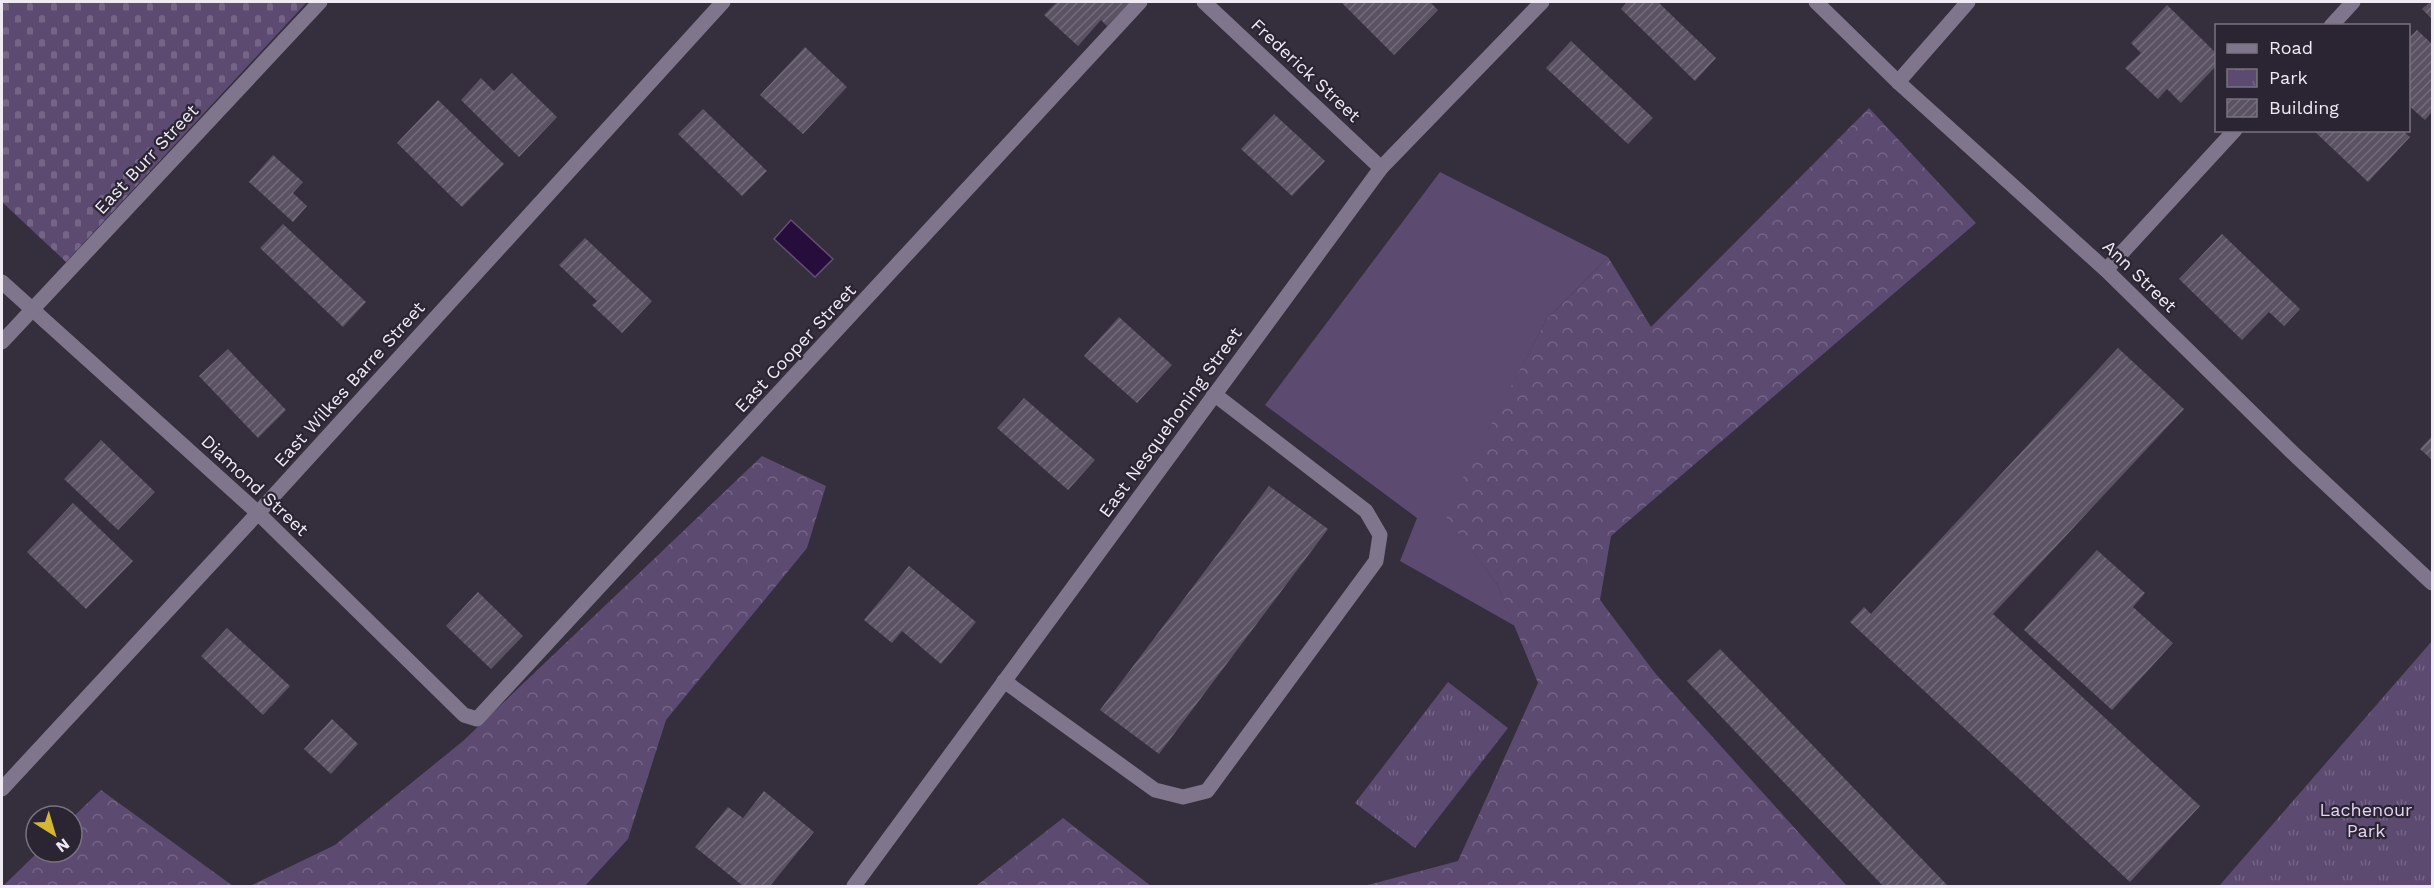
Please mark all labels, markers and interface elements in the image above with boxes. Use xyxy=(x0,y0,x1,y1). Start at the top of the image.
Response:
street label: Frederick Street xyxy=(1247,14,1365,126)
legend xyxy=(2215,24,2410,132)
text: Road xyxy=(2269,37,2313,58)
text: Park xyxy=(2269,67,2308,88)
text: Building xyxy=(2269,97,2339,118)
street label: East Burr Street xyxy=(90,99,203,218)
street label: Ann Street xyxy=(2099,236,2182,317)
street label: East Cooper Street xyxy=(730,279,860,416)
street label: East Wilkes Barre Street xyxy=(269,297,429,471)
street label: East Nesquehoning Street xyxy=(1094,323,1246,521)
street label: Diamond Street xyxy=(197,430,313,540)
park label: Lachenour Park xyxy=(2320,799,2412,841)
north arrow xyxy=(24,804,84,864)
text: N xyxy=(52,834,73,857)

